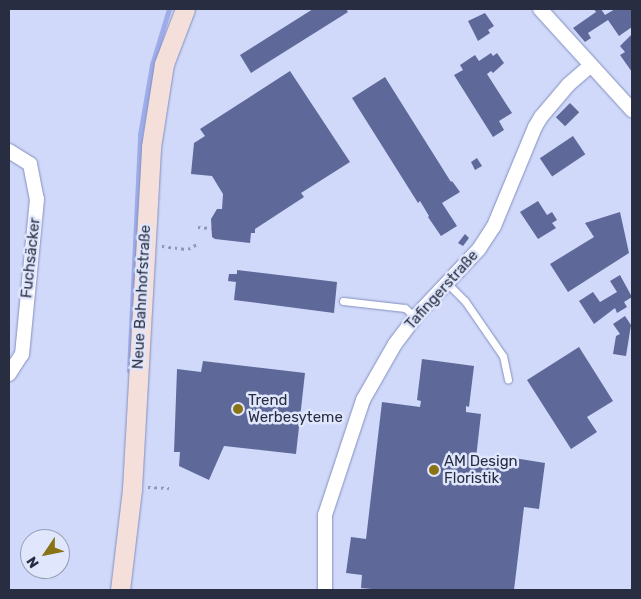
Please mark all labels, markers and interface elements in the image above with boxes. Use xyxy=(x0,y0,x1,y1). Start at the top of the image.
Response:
street label: Fuchsäcker xyxy=(18,217,44,299)
street label: Neue Bahnhofstraße xyxy=(129,224,155,370)
street label: Tafingerstraße xyxy=(402,247,482,333)
place label: Trend Werbesyteme xyxy=(248,391,343,426)
marker: Trend Werbesyteme xyxy=(232,403,244,415)
place label: AM Design Floristik xyxy=(444,452,518,487)
marker: AM Design Floristik xyxy=(428,464,440,476)
north arrow xyxy=(20,529,70,579)
text: N xyxy=(23,553,43,571)

